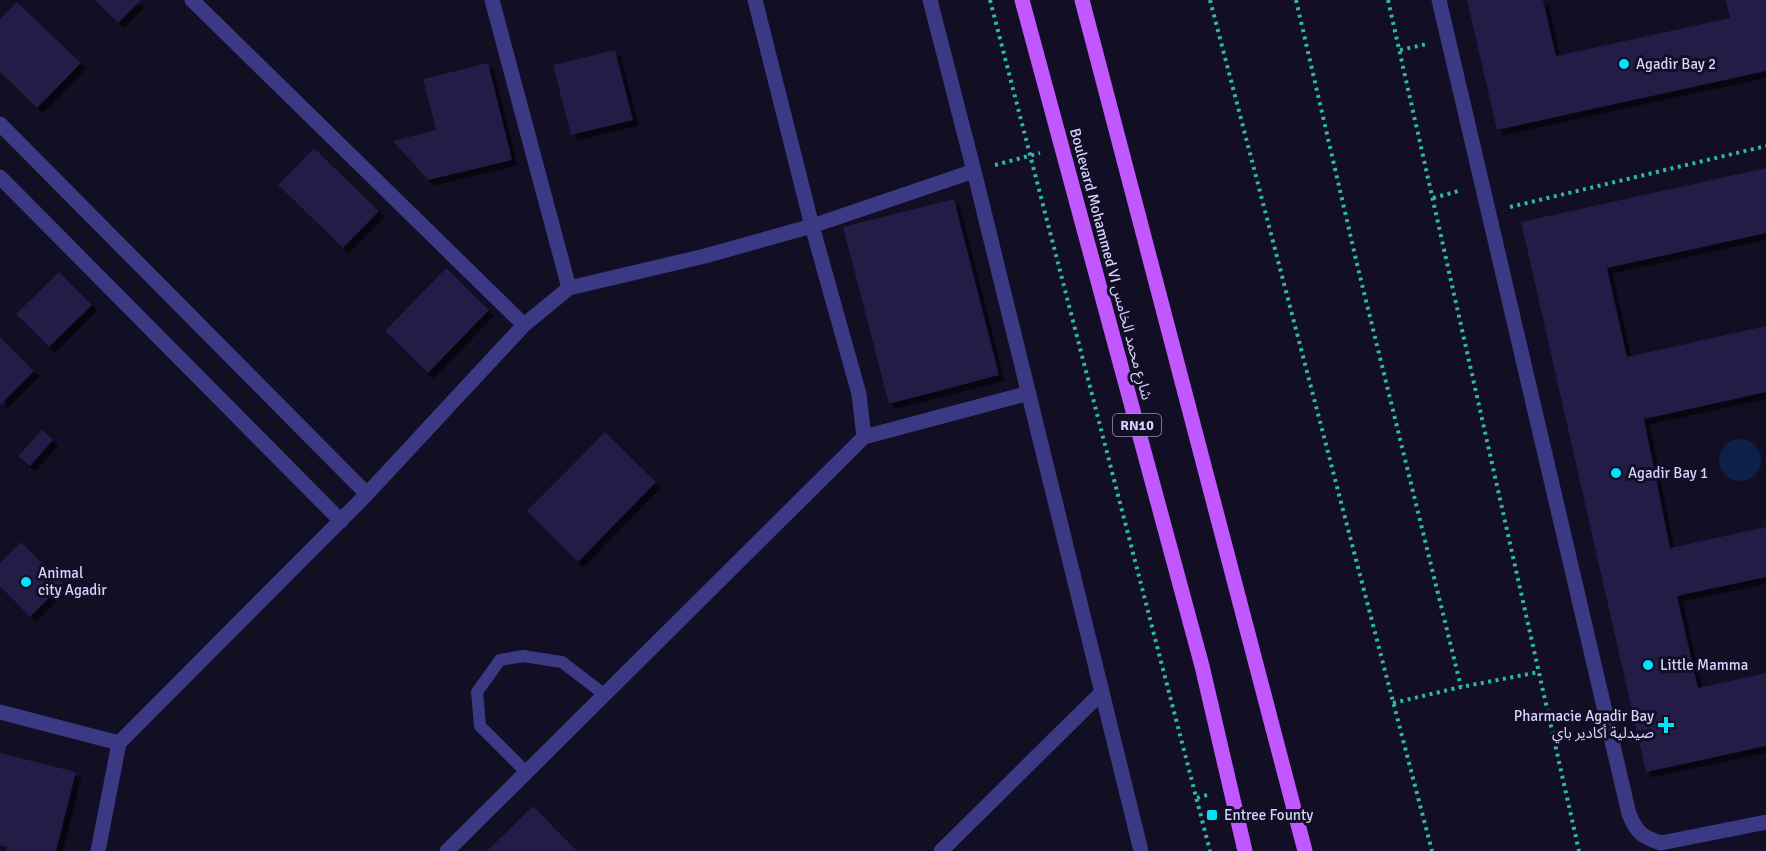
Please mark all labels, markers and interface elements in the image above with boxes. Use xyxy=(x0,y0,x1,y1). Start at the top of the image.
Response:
place label: Agadir Bay 2 xyxy=(1636,55,1716,73)
marker: Agadir Bay 2 xyxy=(1617,57,1631,71)
street label: Boulevard Mohammed VI شارع محمد الخامس xyxy=(1063,126,1156,403)
road number: RN10 xyxy=(1113,414,1161,436)
place label: Agadir Bay 1 xyxy=(1628,464,1708,482)
marker: Agadir Bay 1 xyxy=(1609,466,1623,480)
place label: Animal city Agadir xyxy=(38,564,107,599)
marker: Animal city Agadir xyxy=(19,575,33,589)
place label: Little Mamma xyxy=(1660,656,1748,674)
marker: Little Mamma xyxy=(1641,658,1655,672)
place label: Pharmacie Agadir Bay صيدلية أكادير باي xyxy=(1514,707,1654,744)
marker: Pharmacie Agadir Bay صيدلية أكادير باي xyxy=(1659,718,1673,732)
place label: Entree Founty xyxy=(1224,806,1313,824)
marker: Entree Founty xyxy=(1205,808,1219,822)

